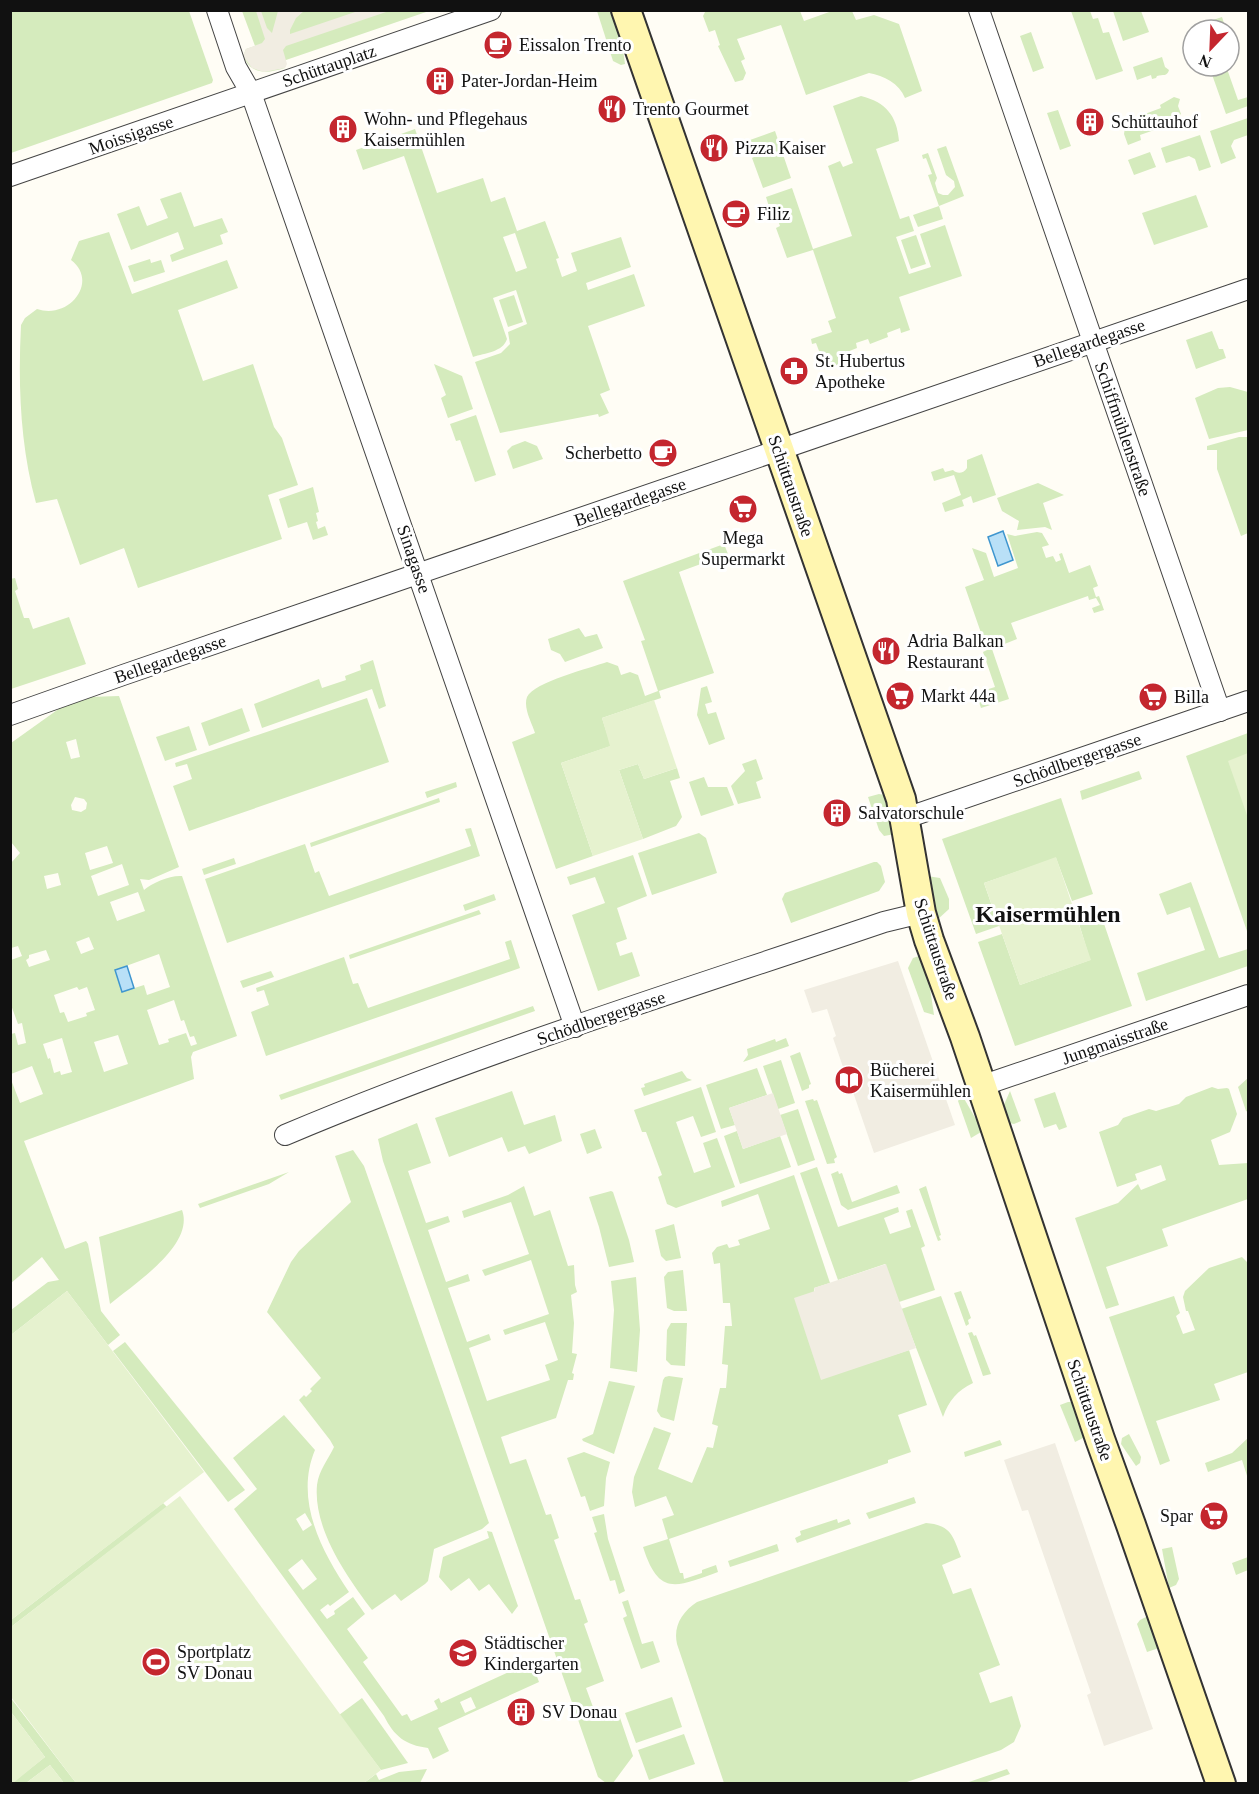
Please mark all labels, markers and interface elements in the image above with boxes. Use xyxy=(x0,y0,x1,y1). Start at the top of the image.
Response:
north arrow xyxy=(1181,18,1241,78)
cafe icon: Eissalon Trento xyxy=(482,29,514,61)
place label: Eissalon Trento xyxy=(519,35,632,55)
street label: Schüttauplatz xyxy=(279,41,379,91)
text: N xyxy=(1196,51,1214,71)
building icon: Pater-Jordan-Heim xyxy=(424,65,456,97)
place label: Pater-Jordan-Heim xyxy=(461,71,598,91)
restaurant icon: Trento Gourmet xyxy=(596,93,628,125)
place label: Trento Gourmet xyxy=(633,99,749,119)
building icon: Schüttauhof xyxy=(1074,106,1106,138)
place label: Wohn- und Pflegehaus Kaisermühlen xyxy=(364,109,528,150)
street label: Moissigasse xyxy=(86,111,176,159)
place label: Schüttauhof xyxy=(1111,112,1198,132)
building icon: Wohn- und Pflegehaus Kaisermühlen xyxy=(327,113,359,145)
restaurant icon: Pizza Kaiser xyxy=(698,132,730,164)
place label: Pizza Kaiser xyxy=(735,138,825,158)
cafe icon: Filiz xyxy=(720,198,752,230)
place label: Filiz xyxy=(757,204,790,224)
street label: Bellegardegasse xyxy=(1030,315,1148,371)
place label: St. Hubertus Apotheke xyxy=(815,351,905,392)
pharmacy icon: St. Hubertus Apotheke xyxy=(778,355,810,387)
street label: Schiffmühlenstraße xyxy=(1091,359,1155,499)
street label: Schüttaustraße xyxy=(764,433,818,539)
cafe icon: Scherbetto xyxy=(647,437,679,469)
place label: Scherbetto xyxy=(565,443,642,463)
street label: Bellegardegasse xyxy=(571,474,689,530)
supermarket icon: Mega Supermarkt xyxy=(727,493,759,525)
street label: Sinagasse xyxy=(393,522,435,596)
place label: Mega Supermarkt xyxy=(701,528,785,569)
street label: Bellegardegasse xyxy=(111,631,229,687)
place label: Adria Balkan Restaurant xyxy=(907,631,1003,672)
restaurant icon: Adria Balkan Restaurant xyxy=(870,635,902,667)
supermarket icon: Markt 44a xyxy=(884,680,916,712)
supermarket icon: Billa xyxy=(1137,681,1169,713)
place label: Markt 44a xyxy=(921,686,995,706)
place label: Billa xyxy=(1174,687,1209,707)
street label: Schödlbergergasse xyxy=(1010,729,1144,791)
building icon: Salvatorschule xyxy=(821,797,853,829)
place label: Salvatorschule xyxy=(858,803,964,823)
street label: Schüttaustraße xyxy=(910,896,962,1002)
district label: Kaisermühlen xyxy=(975,901,1121,927)
street label: Schödlbergergasse xyxy=(534,987,668,1049)
street label: Jungmaisstraße xyxy=(1059,1013,1171,1069)
place label: Bücherei Kaisermühlen xyxy=(870,1060,971,1101)
library icon: Bücherei Kaisermühlen xyxy=(833,1064,865,1096)
street label: Schüttaustraße xyxy=(1063,1357,1117,1463)
supermarket icon: Spar xyxy=(1198,1500,1230,1532)
place label: Spar xyxy=(1160,1506,1193,1526)
place label: Städtischer Kindergarten xyxy=(484,1633,579,1674)
school or university icon: Städtischer Kindergarten xyxy=(447,1637,479,1669)
place label: Sportplatz SV Donau xyxy=(177,1642,252,1683)
sports icon: Sportplatz SV Donau xyxy=(140,1646,172,1678)
building icon: SV Donau xyxy=(505,1696,537,1728)
place label: SV Donau xyxy=(542,1702,617,1722)

